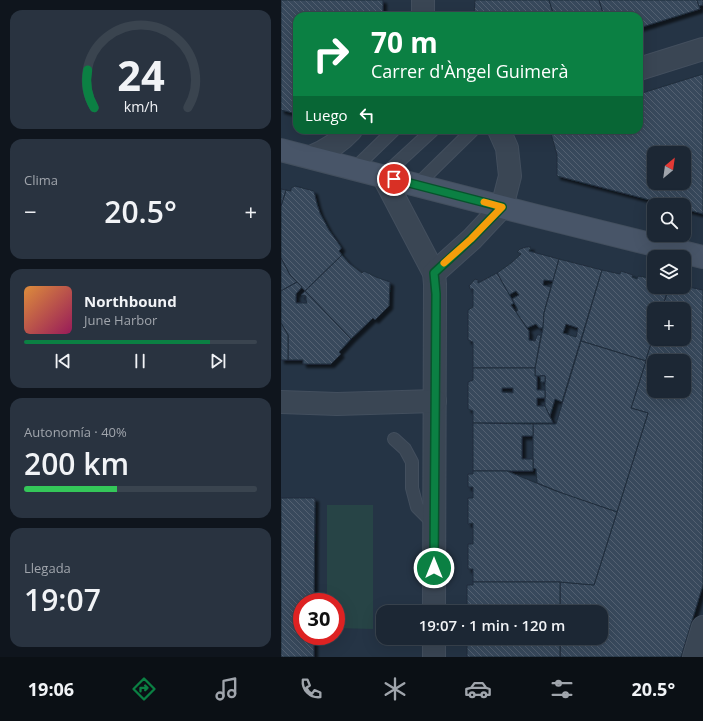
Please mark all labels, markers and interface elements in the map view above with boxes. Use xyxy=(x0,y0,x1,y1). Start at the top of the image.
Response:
text: 70 m xyxy=(371,23,438,61)
icon: right xyxy=(305,28,357,80)
text: 24 xyxy=(117,47,164,103)
text: Carrer d'Àngel Guimerà xyxy=(371,59,568,83)
text: km/h xyxy=(123,96,158,115)
icon: left xyxy=(356,104,378,126)
text: Luego xyxy=(305,105,348,125)
north arrow xyxy=(647,146,691,190)
map controls xyxy=(647,146,691,398)
pin xyxy=(377,162,411,196)
icon: arrive xyxy=(383,168,405,190)
text: Clima xyxy=(24,171,58,189)
text: 20.5° xyxy=(104,191,177,232)
text: − xyxy=(24,196,37,226)
text: + xyxy=(244,196,257,226)
button: search xyxy=(647,198,691,242)
button: layers xyxy=(647,250,691,294)
text: Northbound xyxy=(84,291,177,311)
button: + xyxy=(647,302,691,346)
text: June Harbor xyxy=(84,311,157,329)
icon: previous xyxy=(52,350,74,372)
icon: pause xyxy=(129,350,151,372)
icon: next xyxy=(207,350,229,372)
button: − xyxy=(647,354,691,398)
text: Autonomía · 40% xyxy=(24,423,127,441)
text: 200 km xyxy=(24,443,129,484)
position arrow xyxy=(413,547,455,589)
text: Llegada xyxy=(24,559,71,577)
text: 19:07 xyxy=(24,579,101,620)
speed limit sign: 30 xyxy=(293,593,345,645)
text: 19:07 · 1 min · 120 m xyxy=(419,615,565,635)
icon: directions xyxy=(130,675,158,703)
icon: music xyxy=(213,675,241,703)
icon: phone xyxy=(297,675,325,703)
icon: climate xyxy=(381,675,409,703)
icon: car xyxy=(464,675,492,703)
icon: filters xyxy=(548,675,576,703)
text: 19:06 xyxy=(28,677,74,701)
text: 20.5° xyxy=(631,677,675,701)

